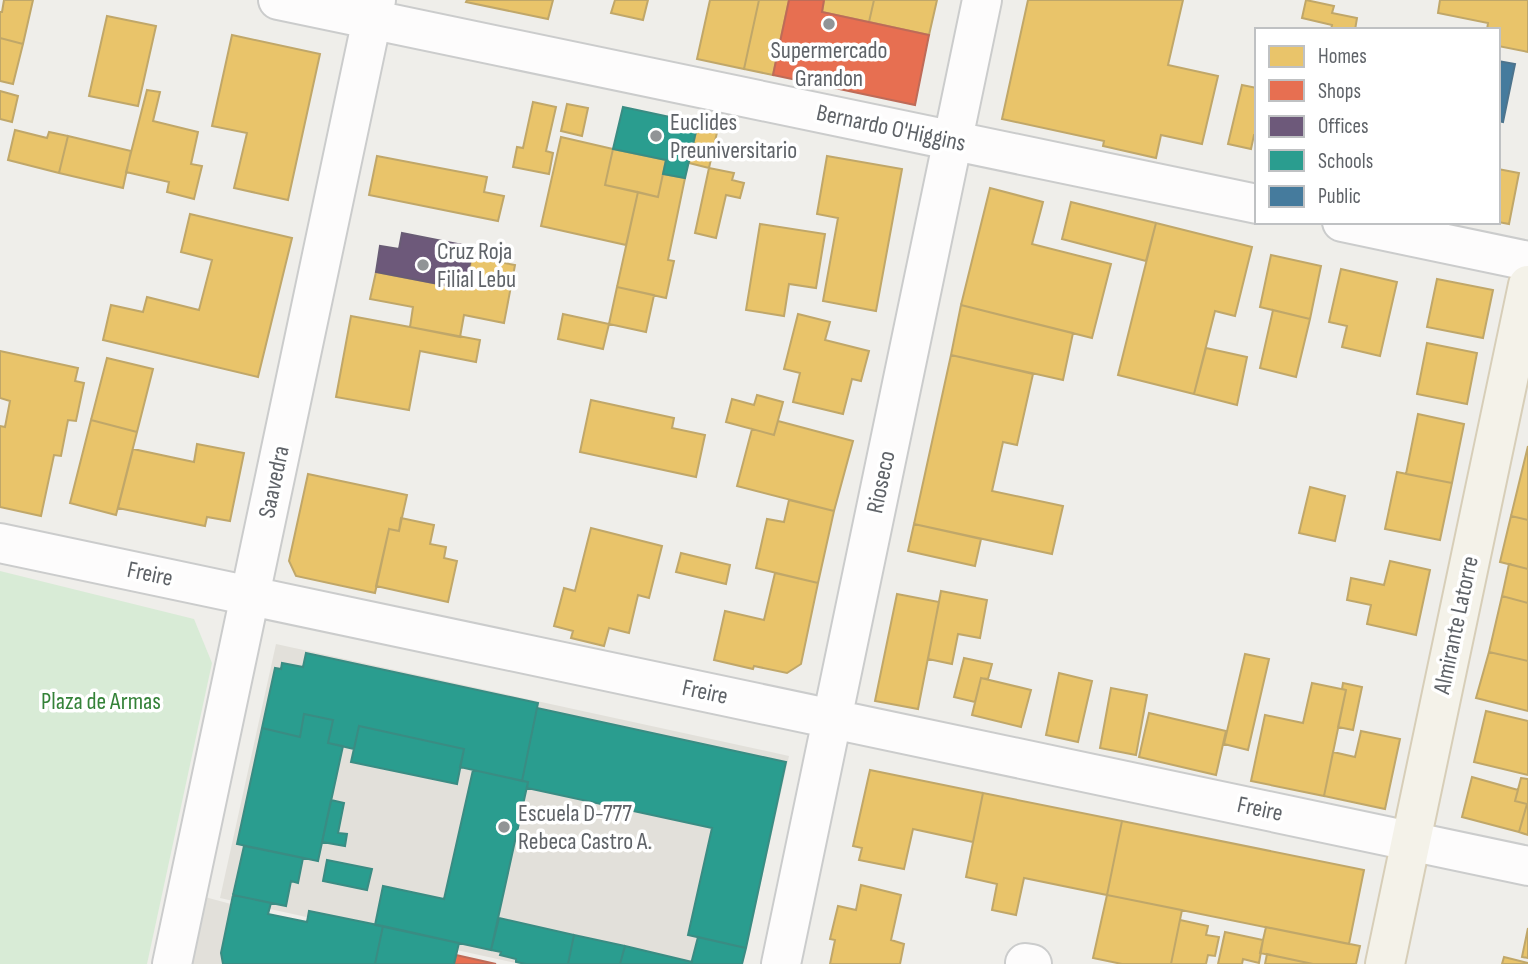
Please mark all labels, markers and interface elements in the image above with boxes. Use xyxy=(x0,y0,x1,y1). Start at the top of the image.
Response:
marker: Supermercado Grandon xyxy=(821,16,837,32)
legend xyxy=(1255,28,1500,224)
place label: Supermercado Grandon xyxy=(771,36,887,93)
text: Homes xyxy=(1318,44,1367,69)
text: Shops xyxy=(1318,79,1361,104)
street label: Bernardo O'Higgins xyxy=(814,98,968,158)
place label: Euclides Preuniversitario xyxy=(670,108,797,165)
text: Offices xyxy=(1318,114,1369,139)
marker: Euclides Preuniversitario xyxy=(648,128,664,144)
text: Schools xyxy=(1318,149,1373,174)
text: Public xyxy=(1318,184,1361,209)
place label: Cruz Roja Filial Lebu xyxy=(437,237,516,294)
marker: Cruz Roja Filial Lebu xyxy=(415,257,431,273)
street label: Saavedra xyxy=(252,443,296,521)
street label: Rioseco xyxy=(860,448,902,516)
street label: Almirante Latorre xyxy=(1427,554,1485,697)
street label: Freire xyxy=(125,555,175,593)
street label: Freire xyxy=(680,673,730,711)
park label: Plaza de Armas xyxy=(41,687,161,716)
street label: Freire xyxy=(1235,790,1285,828)
place label: Escuela D-777 Rebeca Castro A. xyxy=(518,799,652,856)
marker: Escuela D-777 Rebeca Castro A. xyxy=(496,819,512,835)

